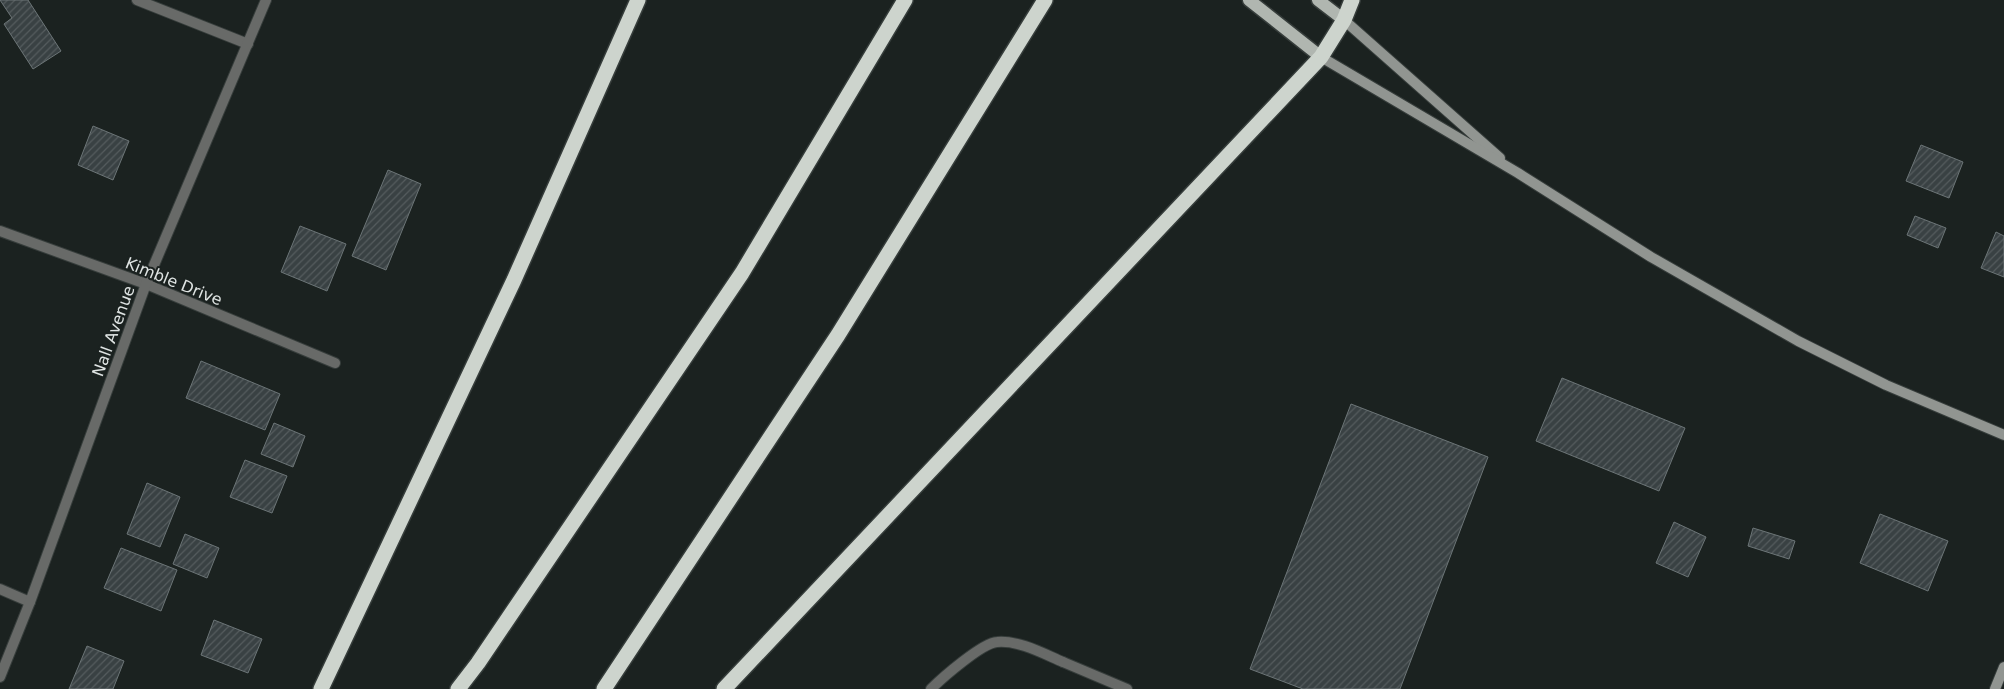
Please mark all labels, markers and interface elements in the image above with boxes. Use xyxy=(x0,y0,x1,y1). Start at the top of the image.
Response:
street label: Kimble Drive xyxy=(123,253,225,310)
street label: Nall Avenue xyxy=(88,283,139,379)

